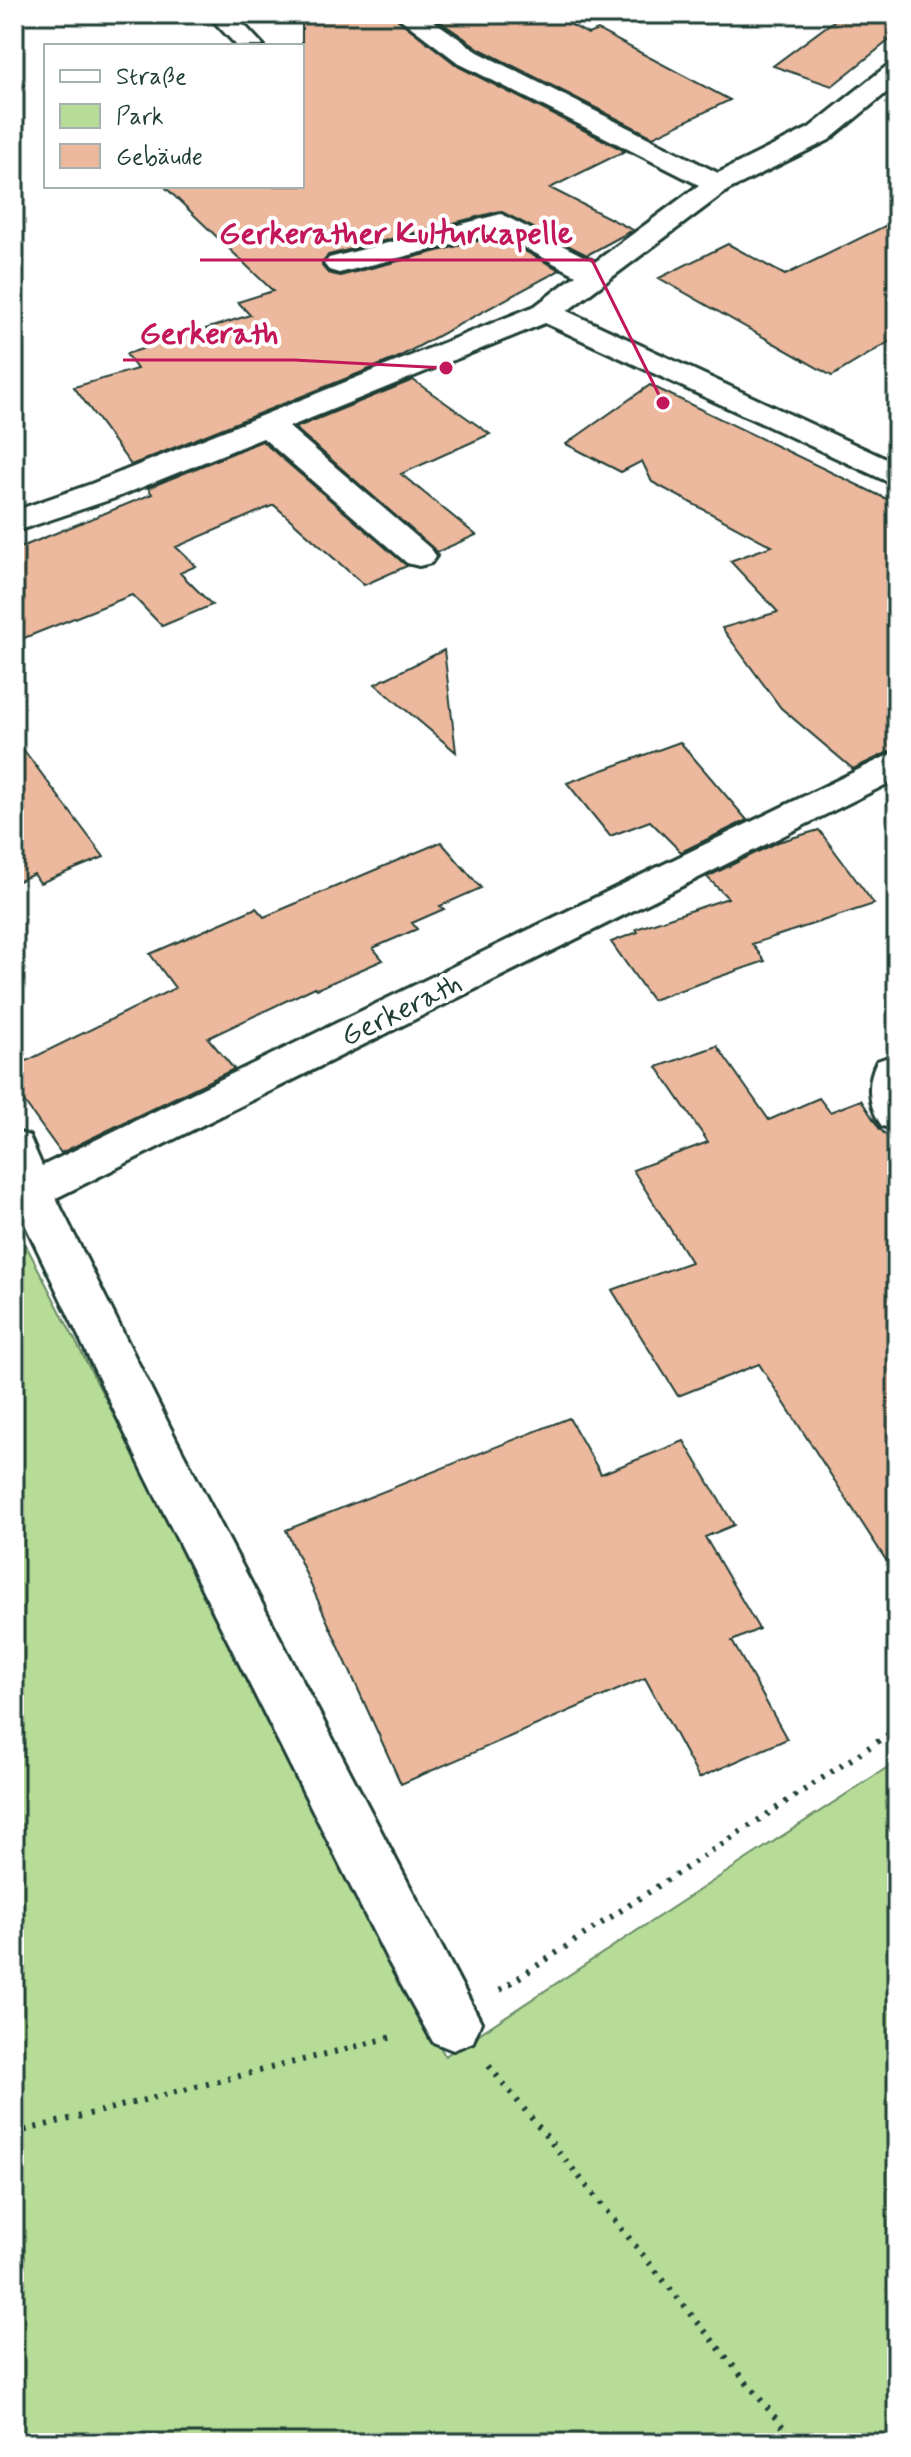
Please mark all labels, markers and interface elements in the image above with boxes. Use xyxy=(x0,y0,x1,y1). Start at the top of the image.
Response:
legend xyxy=(44,44,304,188)
text: Straße xyxy=(116,62,187,93)
text: Park xyxy=(116,102,164,133)
text: Gebäude xyxy=(116,142,203,173)
callout: Gerkerather Kulturkapelle xyxy=(200,204,592,260)
text: Gerkerather Kulturkapelle xyxy=(219,213,573,255)
callout: Gerkerath xyxy=(123,304,294,360)
text: Gerkerath xyxy=(139,313,279,355)
street label: Gerkerath xyxy=(334,964,469,1056)

